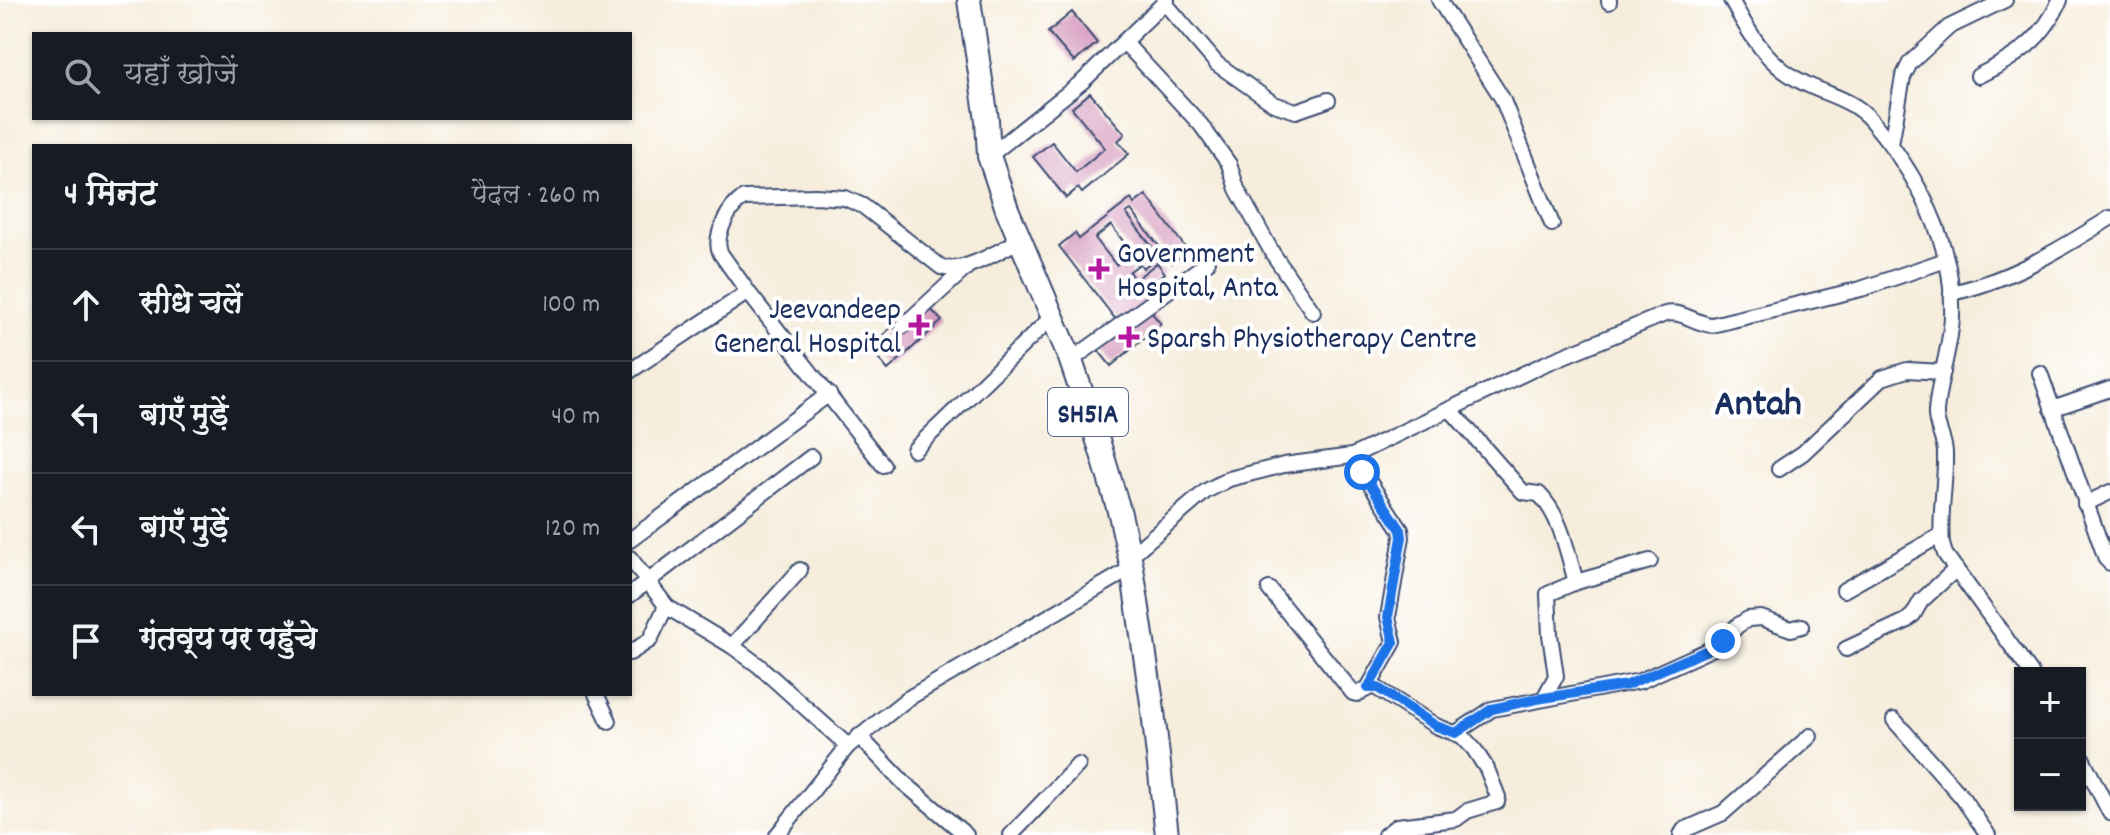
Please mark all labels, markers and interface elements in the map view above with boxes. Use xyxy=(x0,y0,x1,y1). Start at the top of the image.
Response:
search box xyxy=(32,32,632,120)
icon: search xyxy=(60,54,104,98)
text: यहाँ खोजें xyxy=(124,55,238,98)
text: 4 मिनट xyxy=(64,172,157,221)
text: पैदल · 260 m xyxy=(472,178,600,215)
place label: Government Hospital, Anta xyxy=(1117,235,1279,312)
marker: Government Hospital, Anta xyxy=(1088,258,1110,280)
icon: ahead xyxy=(64,283,108,327)
text: सीधे चलें xyxy=(140,284,243,327)
text: 100 m xyxy=(542,287,600,324)
place label: Jeevandeep General Hospital xyxy=(713,291,901,368)
marker: Jeevandeep General Hospital xyxy=(908,314,930,336)
place label: Sparsh Physiotherapy Centre xyxy=(1147,320,1477,363)
marker: Sparsh Physiotherapy Centre xyxy=(1118,326,1140,348)
district label: Antah xyxy=(1714,379,1802,434)
road number: SH51A xyxy=(1048,388,1128,436)
icon: left xyxy=(64,395,108,439)
text: बाएँ मुड़ें xyxy=(140,396,228,439)
text: 40 m xyxy=(551,399,600,436)
route start xyxy=(1344,454,1380,490)
icon: left xyxy=(64,507,108,551)
text: बाएँ मुड़ें xyxy=(140,508,228,551)
text: 120 m xyxy=(545,511,600,548)
icon: arrive xyxy=(64,619,108,663)
text: गंतव्य पर पहुँचे xyxy=(140,620,317,663)
route end xyxy=(1705,623,1741,659)
map controls xyxy=(2014,667,2086,811)
button: + xyxy=(2014,667,2086,739)
button: − xyxy=(2014,739,2086,811)

